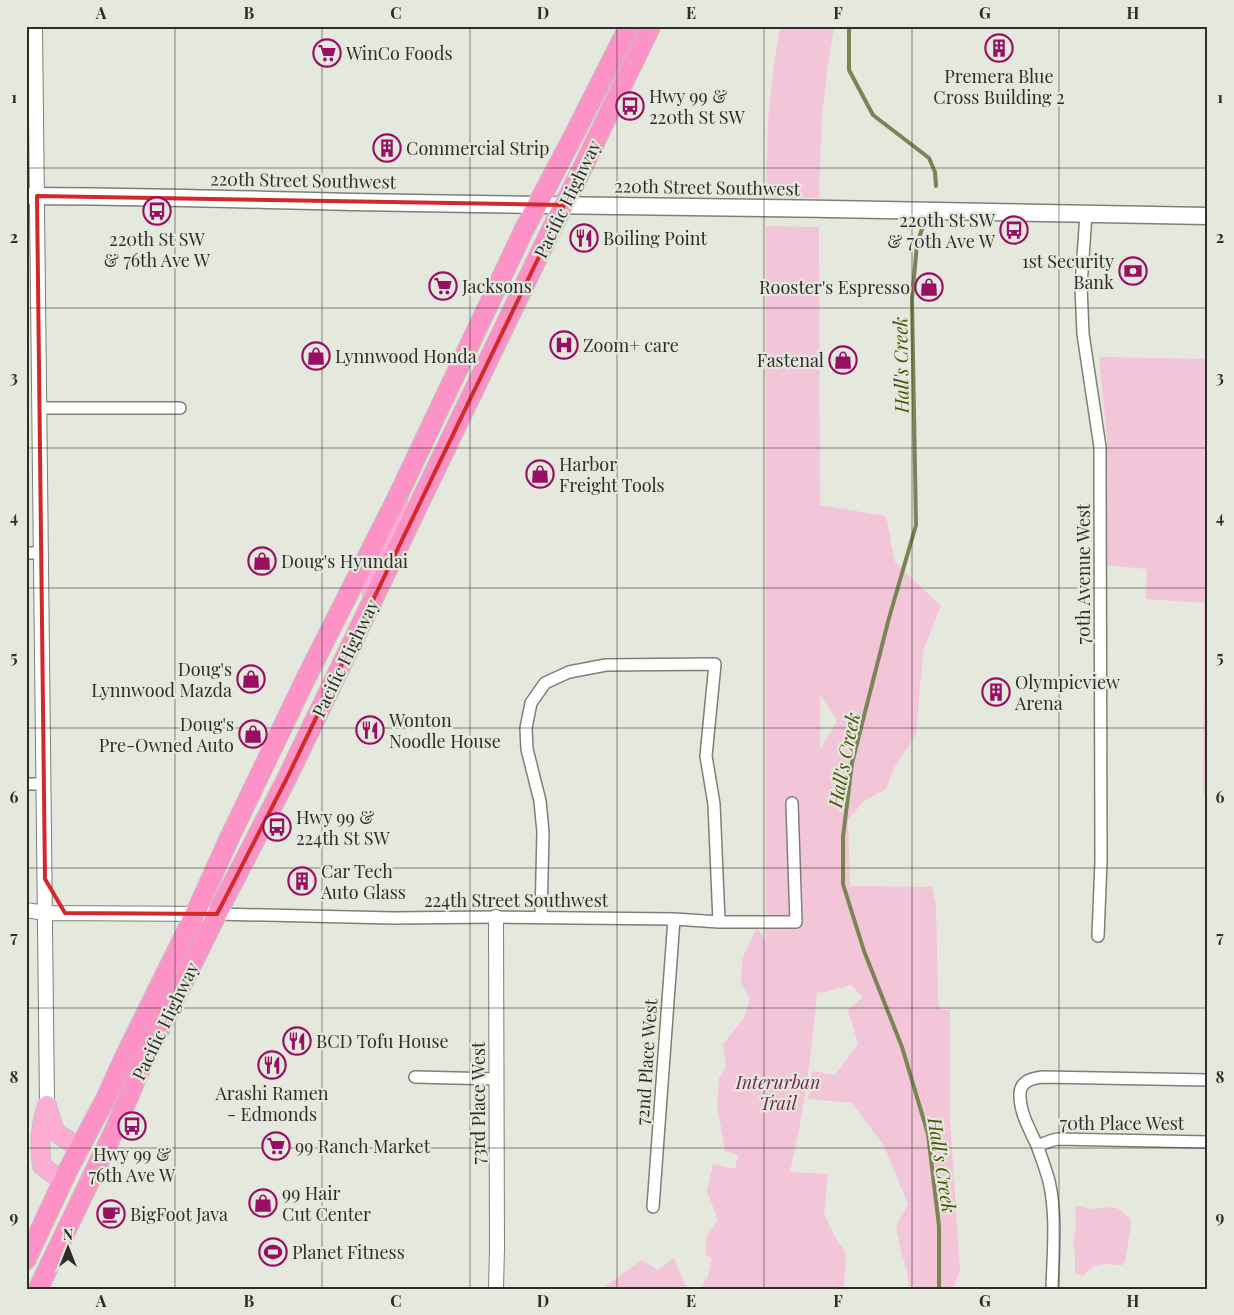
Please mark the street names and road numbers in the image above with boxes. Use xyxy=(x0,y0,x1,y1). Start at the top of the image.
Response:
street label: Pacific Highway xyxy=(528,136,606,262)
street label: 220th Street Southwest xyxy=(210,166,397,194)
street label: 220th Street Southwest xyxy=(614,173,801,201)
street label: 70th Avenue West xyxy=(1071,503,1095,644)
street label: Pacific Highway xyxy=(306,595,384,721)
street label: 224th Street Southwest xyxy=(424,888,609,912)
street label: Pacific Highway xyxy=(126,958,204,1084)
street label: 72nd Place West xyxy=(630,997,662,1126)
street label: 73rd Place West xyxy=(466,1041,490,1164)
street label: 70th Place West xyxy=(1060,1111,1185,1135)

